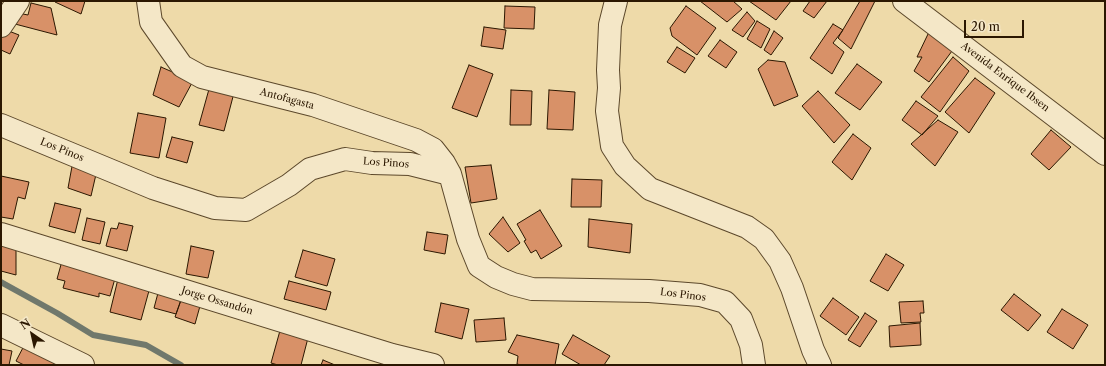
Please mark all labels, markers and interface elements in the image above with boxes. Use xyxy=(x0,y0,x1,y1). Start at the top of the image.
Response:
scale bar xyxy=(966,12,1026,38)
text: 20 m xyxy=(971,19,1000,34)
street label: Avenida Enrique Ibsen xyxy=(958,40,1052,114)
street label: Antofagasta xyxy=(259,86,315,112)
street label: Los Pinos xyxy=(38,136,86,164)
street label: Los Pinos xyxy=(363,155,409,171)
street label: Jorge Ossandón xyxy=(180,284,254,318)
street label: Los Pinos xyxy=(659,286,707,304)
north arrow xyxy=(12,314,52,354)
text: N xyxy=(17,316,33,333)

